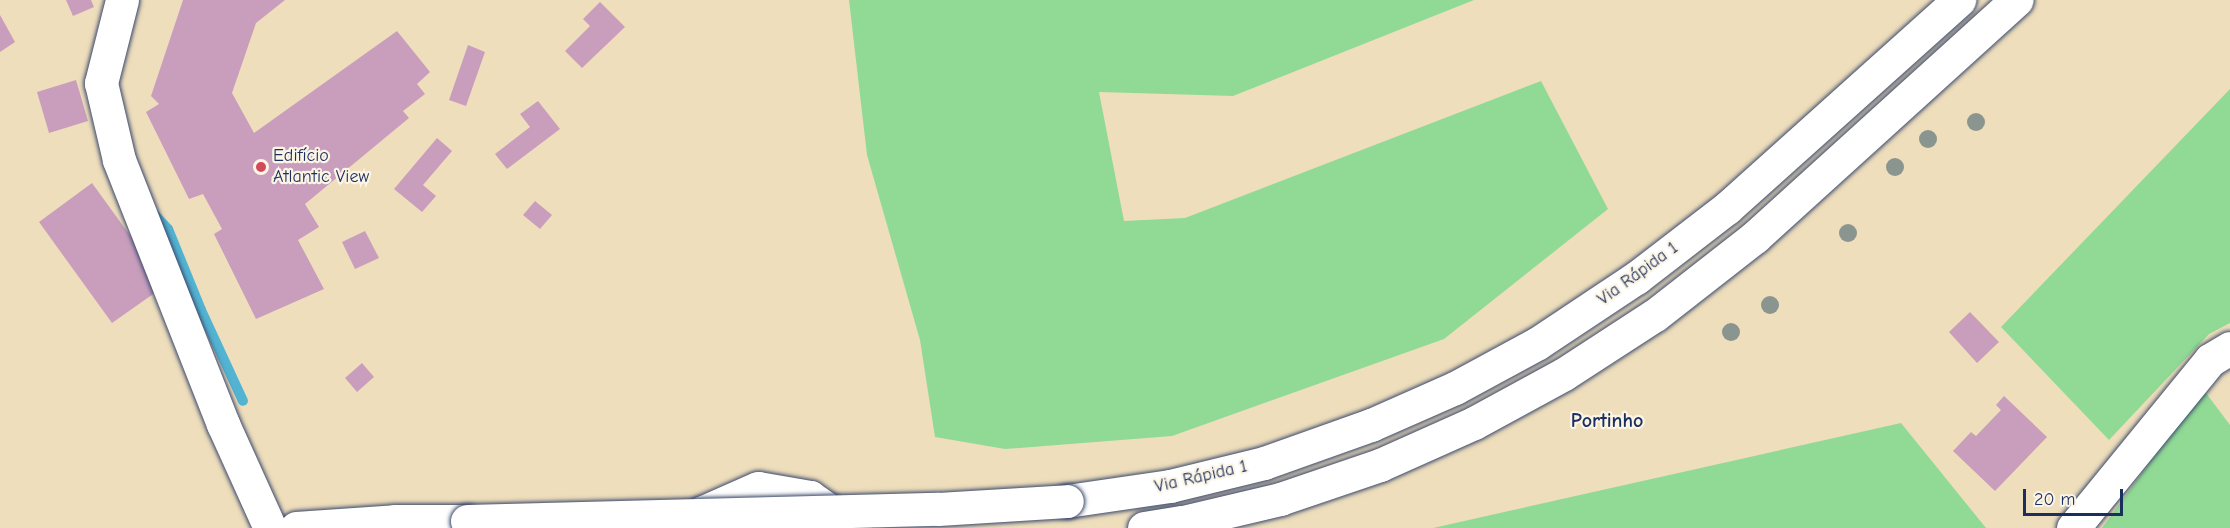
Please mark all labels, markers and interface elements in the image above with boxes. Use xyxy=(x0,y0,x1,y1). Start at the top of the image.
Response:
place label: Edifício Atlantic View xyxy=(273,146,369,188)
marker: Edifício Atlantic View xyxy=(254,160,268,174)
street label: Via Rápida 1 xyxy=(1593,238,1683,310)
district label: Portinho xyxy=(1571,408,1643,432)
street label: Via Rápida 1 xyxy=(1153,456,1249,498)
scale bar xyxy=(2026,477,2126,515)
text: 20 m xyxy=(2034,489,2075,510)

